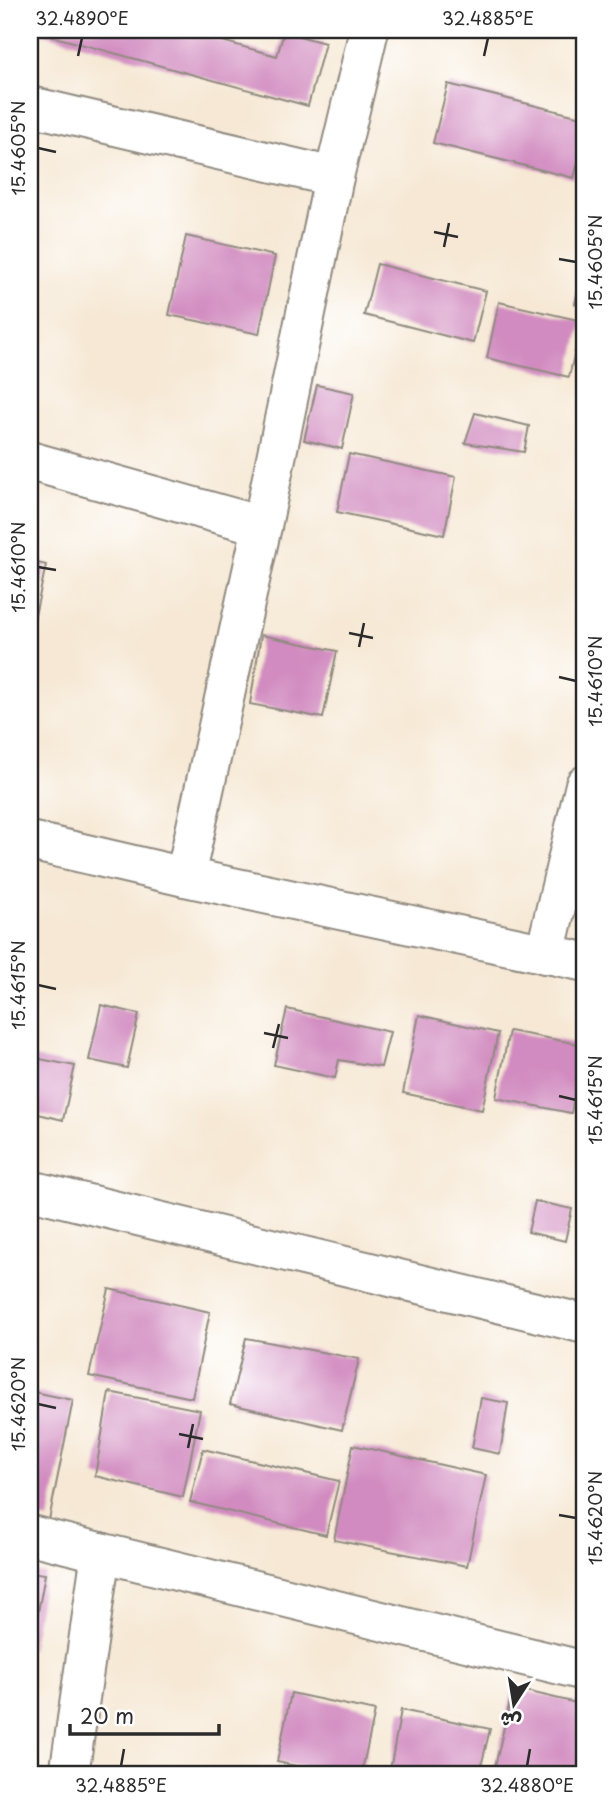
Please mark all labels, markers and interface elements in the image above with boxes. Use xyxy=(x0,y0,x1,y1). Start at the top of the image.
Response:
text: 32.4890°E xyxy=(35,4,129,31)
text: 32.4885°E xyxy=(442,4,534,31)
text: 15.4605°N xyxy=(4,100,31,196)
text: 15.4605°N xyxy=(581,214,608,310)
text: 15.4610°N xyxy=(4,521,31,613)
text: 15.4610°N xyxy=(581,635,608,727)
text: 15.4615°N xyxy=(4,940,31,1030)
text: 15.4615°N xyxy=(581,1055,608,1145)
text: 15.4620°N xyxy=(4,1357,31,1451)
text: 15.4620°N xyxy=(581,1471,608,1565)
north arrow xyxy=(478,1668,548,1738)
scale bar xyxy=(70,1693,219,1737)
text: 20 m xyxy=(80,1699,134,1731)
text: ش xyxy=(497,1706,523,1737)
text: 32.4885°E xyxy=(75,1771,167,1798)
text: 32.4880°E xyxy=(480,1771,574,1798)

